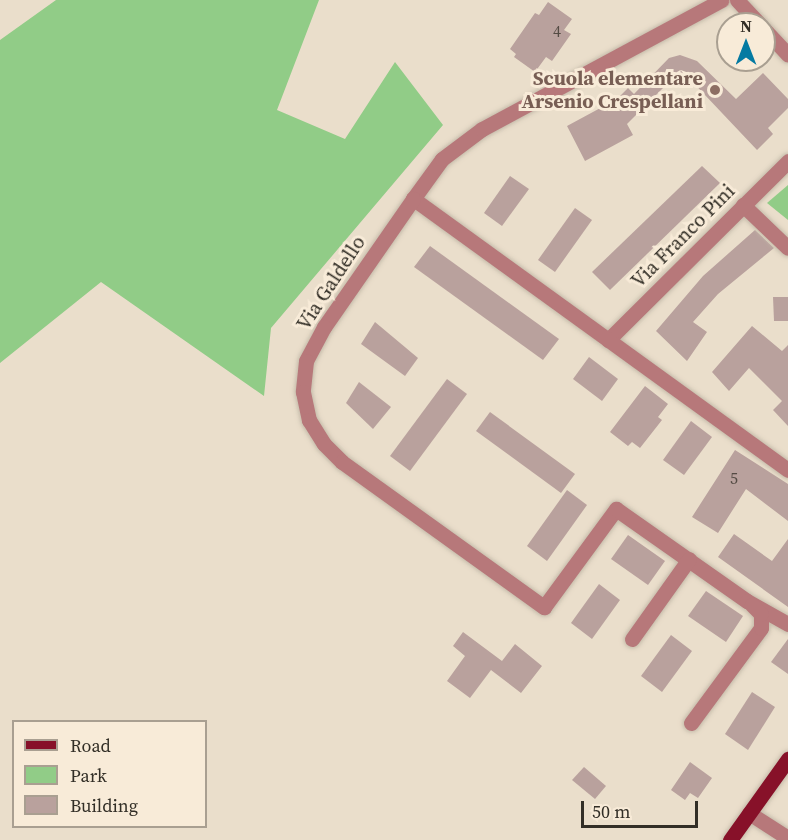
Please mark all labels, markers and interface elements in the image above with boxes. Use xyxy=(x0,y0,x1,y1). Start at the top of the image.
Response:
north arrow xyxy=(716,12,776,72)
text: N xyxy=(740,15,752,37)
house number: 4 xyxy=(553,21,561,41)
place label: Scuola elementare Arsenio Crespellani xyxy=(522,66,703,113)
marker: Scuola elementare Arsenio Crespellani xyxy=(708,83,722,97)
street label: Via Franco Pini xyxy=(626,179,740,293)
street label: Via Galdello xyxy=(292,231,370,335)
house number: 5 xyxy=(730,468,738,488)
legend xyxy=(12,720,207,828)
text: Road xyxy=(70,733,111,758)
text: Park xyxy=(70,763,107,788)
scale bar xyxy=(584,789,701,827)
text: Building xyxy=(70,793,138,818)
text: 50 m xyxy=(592,799,630,824)

